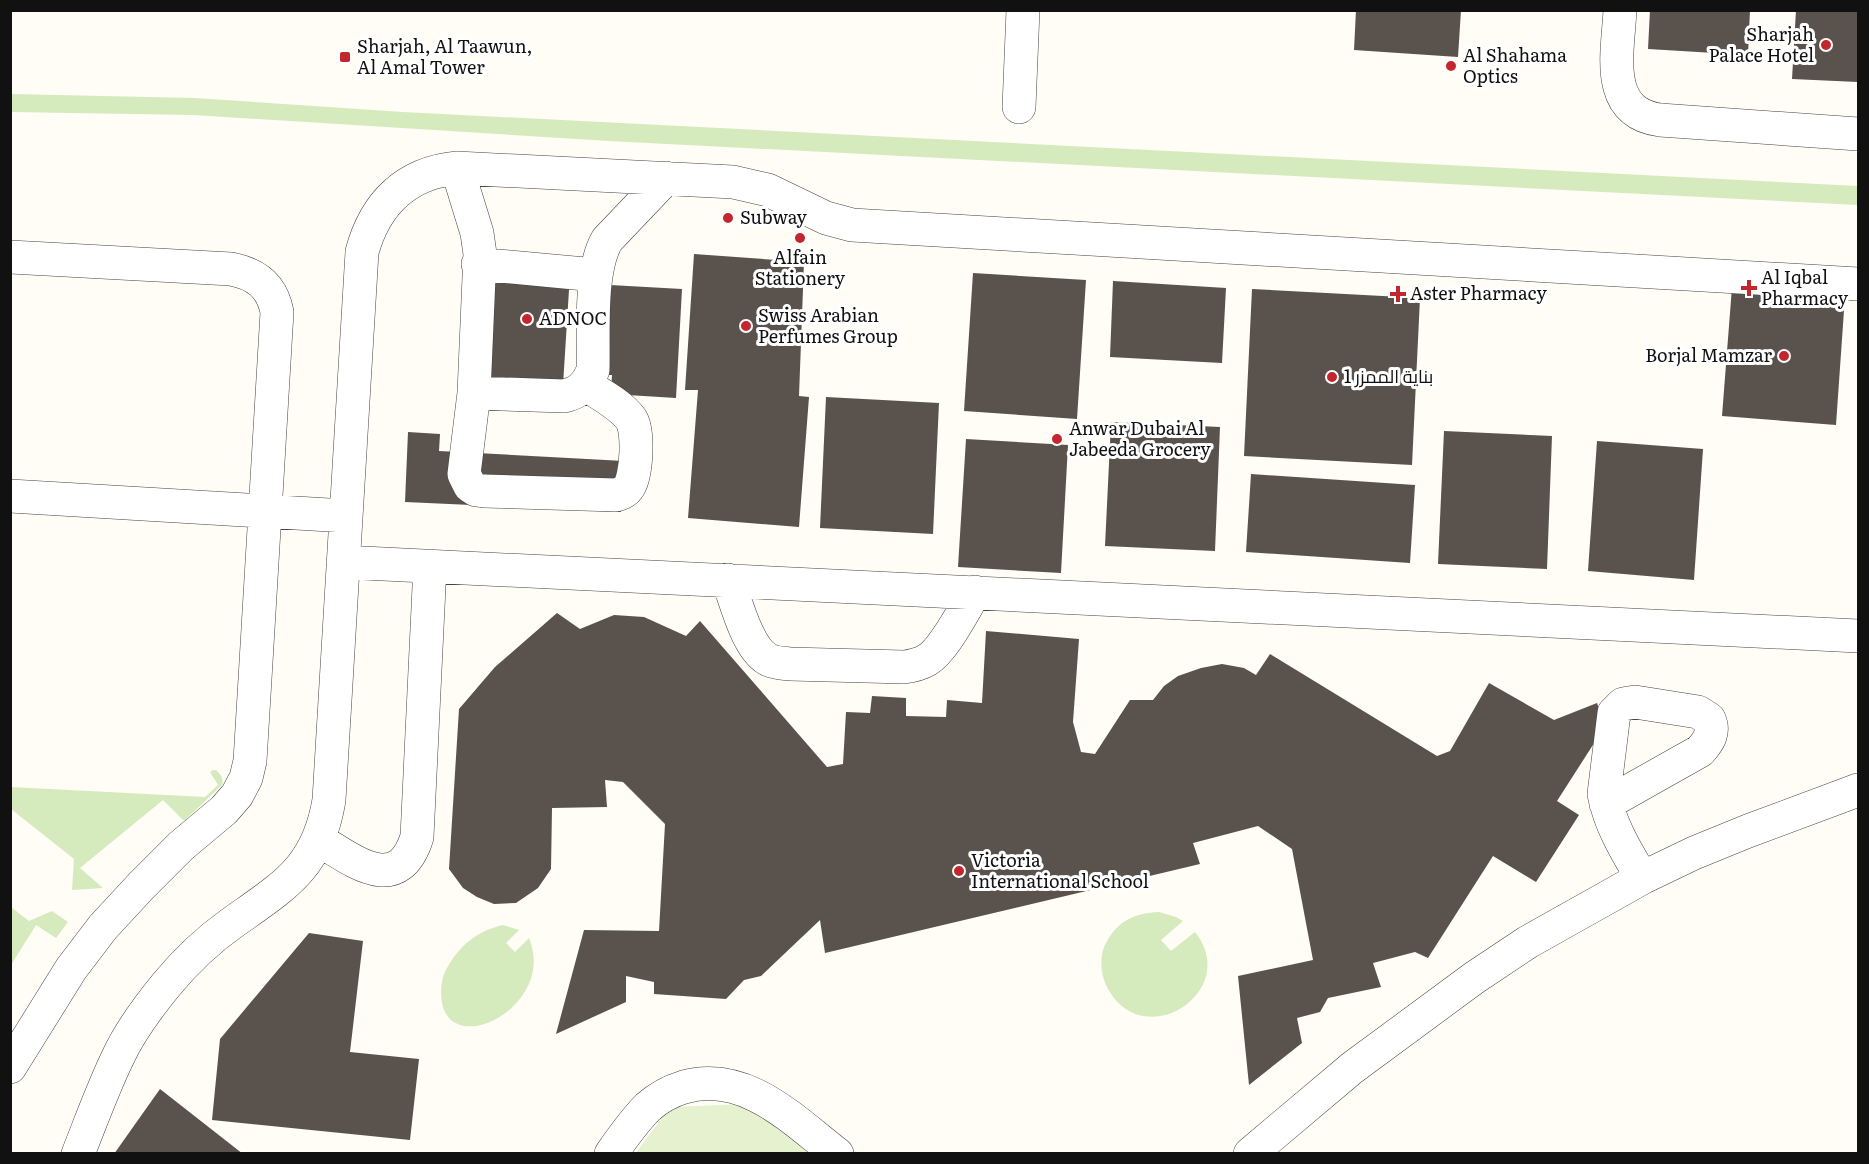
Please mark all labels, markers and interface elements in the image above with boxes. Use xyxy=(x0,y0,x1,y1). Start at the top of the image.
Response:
place label: Sharjah Palace Hotel xyxy=(1709,20,1814,68)
place label: Sharjah, Al Taawun, Al Amal Tower xyxy=(357,32,532,80)
marker: Sharjah Palace Hotel xyxy=(1819,38,1833,52)
place label: Al Shahama Optics xyxy=(1463,41,1567,89)
marker: Sharjah, Al Taawun, Al Amal Tower xyxy=(338,50,352,64)
marker: Al Shahama Optics xyxy=(1444,59,1458,73)
place label: Subway xyxy=(740,203,807,230)
marker: Subway xyxy=(721,211,735,225)
marker: Alfain Stationery xyxy=(793,231,807,245)
place label: Alfain Stationery xyxy=(755,243,846,291)
place label: Al Iqbal Pharmacy xyxy=(1761,263,1849,311)
place label: Aster Pharmacy xyxy=(1410,279,1547,306)
marker: Al Iqbal Pharmacy xyxy=(1742,281,1756,295)
marker: Aster Pharmacy xyxy=(1391,287,1405,301)
place label: Swiss Arabian Perfumes Group xyxy=(758,301,898,349)
place label: ADNOC xyxy=(539,304,607,331)
marker: ADNOC xyxy=(520,312,534,326)
marker: Swiss Arabian Perfumes Group xyxy=(739,319,753,333)
place label: Borjal Mamzar xyxy=(1645,341,1772,368)
marker: Borjal Mamzar xyxy=(1777,349,1791,363)
place label: بناية الممزر 1 xyxy=(1344,362,1433,389)
marker: بناية الممزر 1 xyxy=(1325,370,1339,384)
place label: Anwar Dubai Al Jabeeda Grocery xyxy=(1069,414,1211,462)
marker: Anwar Dubai Al Jabeeda Grocery xyxy=(1050,432,1064,446)
place label: Victoria International School xyxy=(971,846,1149,894)
marker: Victoria International School xyxy=(952,864,966,878)

